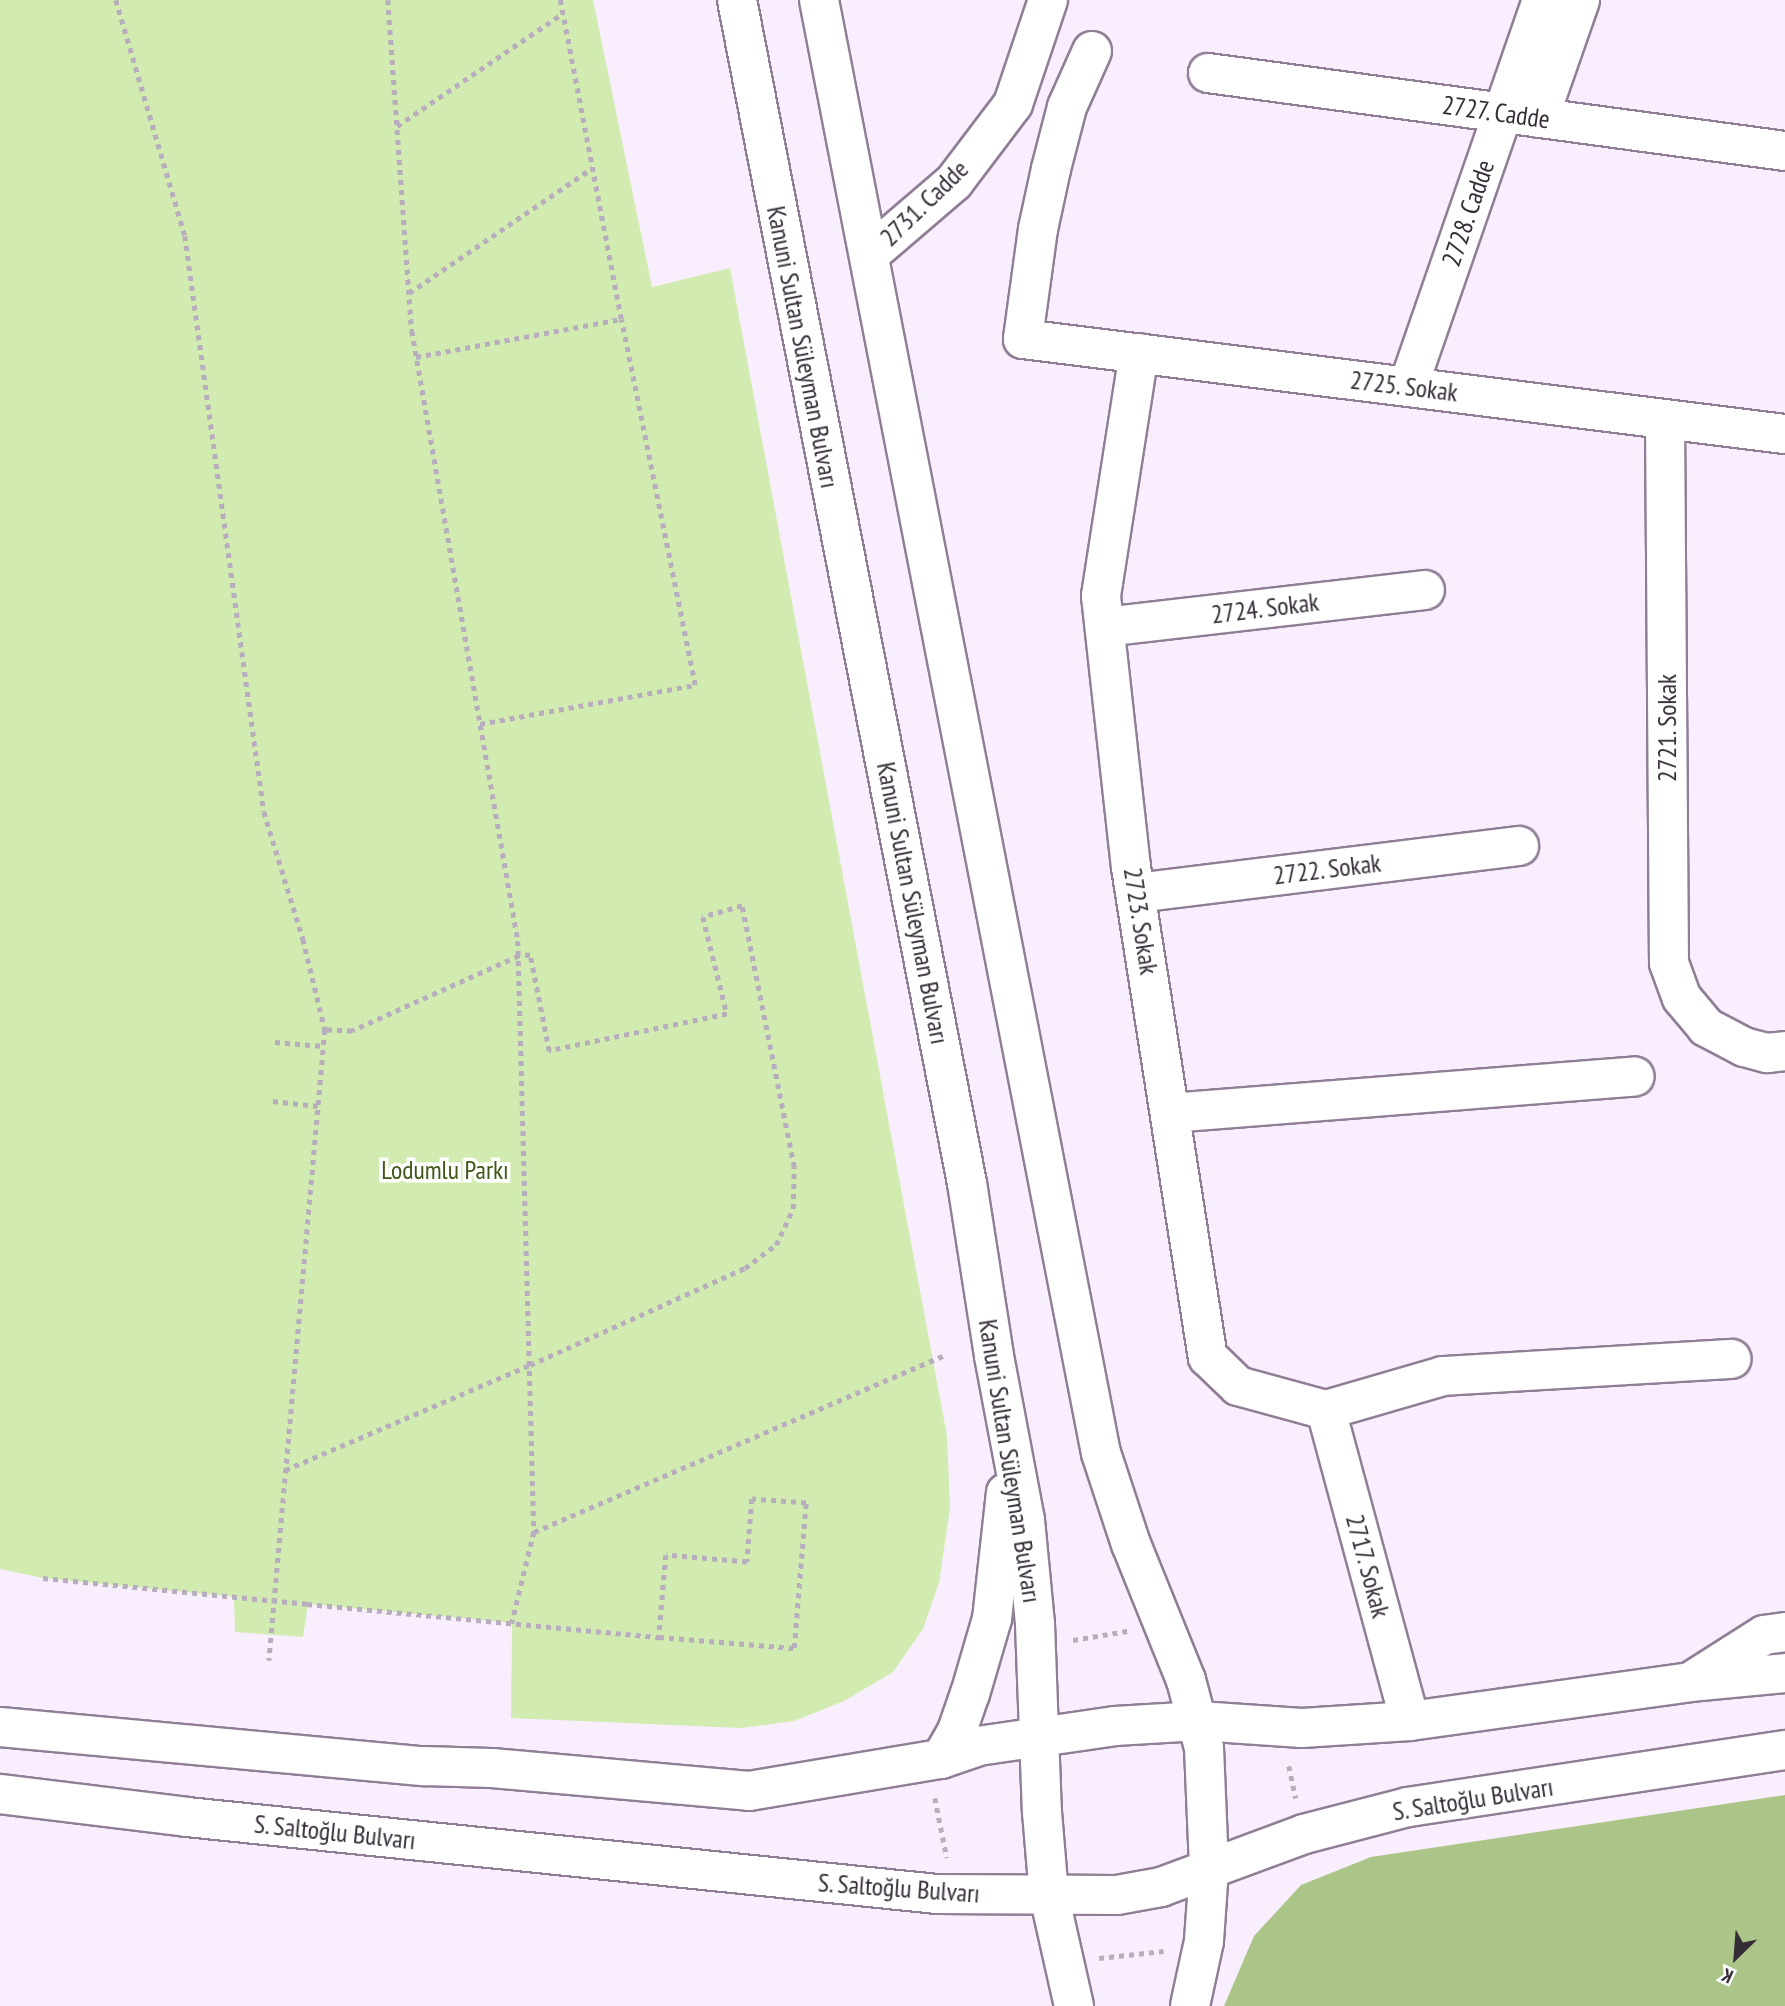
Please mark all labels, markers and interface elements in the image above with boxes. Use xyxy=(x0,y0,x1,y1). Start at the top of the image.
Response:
street label: 2727. Cadde xyxy=(1439,89,1553,135)
street label: 2731. Cadde xyxy=(873,153,975,253)
street label: 2728. Cadde xyxy=(1435,155,1501,271)
street label: Kanuni Sultan Süleyman Bulvarı xyxy=(760,203,846,491)
street label: 2725. Sokak xyxy=(1348,364,1460,408)
street label: 2724. Sokak xyxy=(1209,586,1321,630)
street label: 2721. Sokak xyxy=(1651,673,1683,783)
street label: Kanuni Sultan Süleyman Bulvarı xyxy=(870,759,956,1047)
street label: 2722. Sokak xyxy=(1271,847,1383,891)
street label: 2723. Sokak xyxy=(1117,864,1165,978)
park label: Lodumlu Parkı xyxy=(381,1154,509,1186)
street label: Kanuni Sultan Süleyman Bulvarı xyxy=(972,1317,1048,1605)
street label: 2717. Sokak xyxy=(1339,1510,1397,1622)
street label: S. Saltoğlu Bulvarı xyxy=(1390,1771,1556,1827)
street label: S. Saltoğlu Bulvarı xyxy=(252,1808,418,1856)
street label: S. Saltoğlu Bulvarı xyxy=(816,1867,982,1909)
north arrow xyxy=(1701,1922,1771,1992)
text: K xyxy=(1718,1963,1737,1989)

